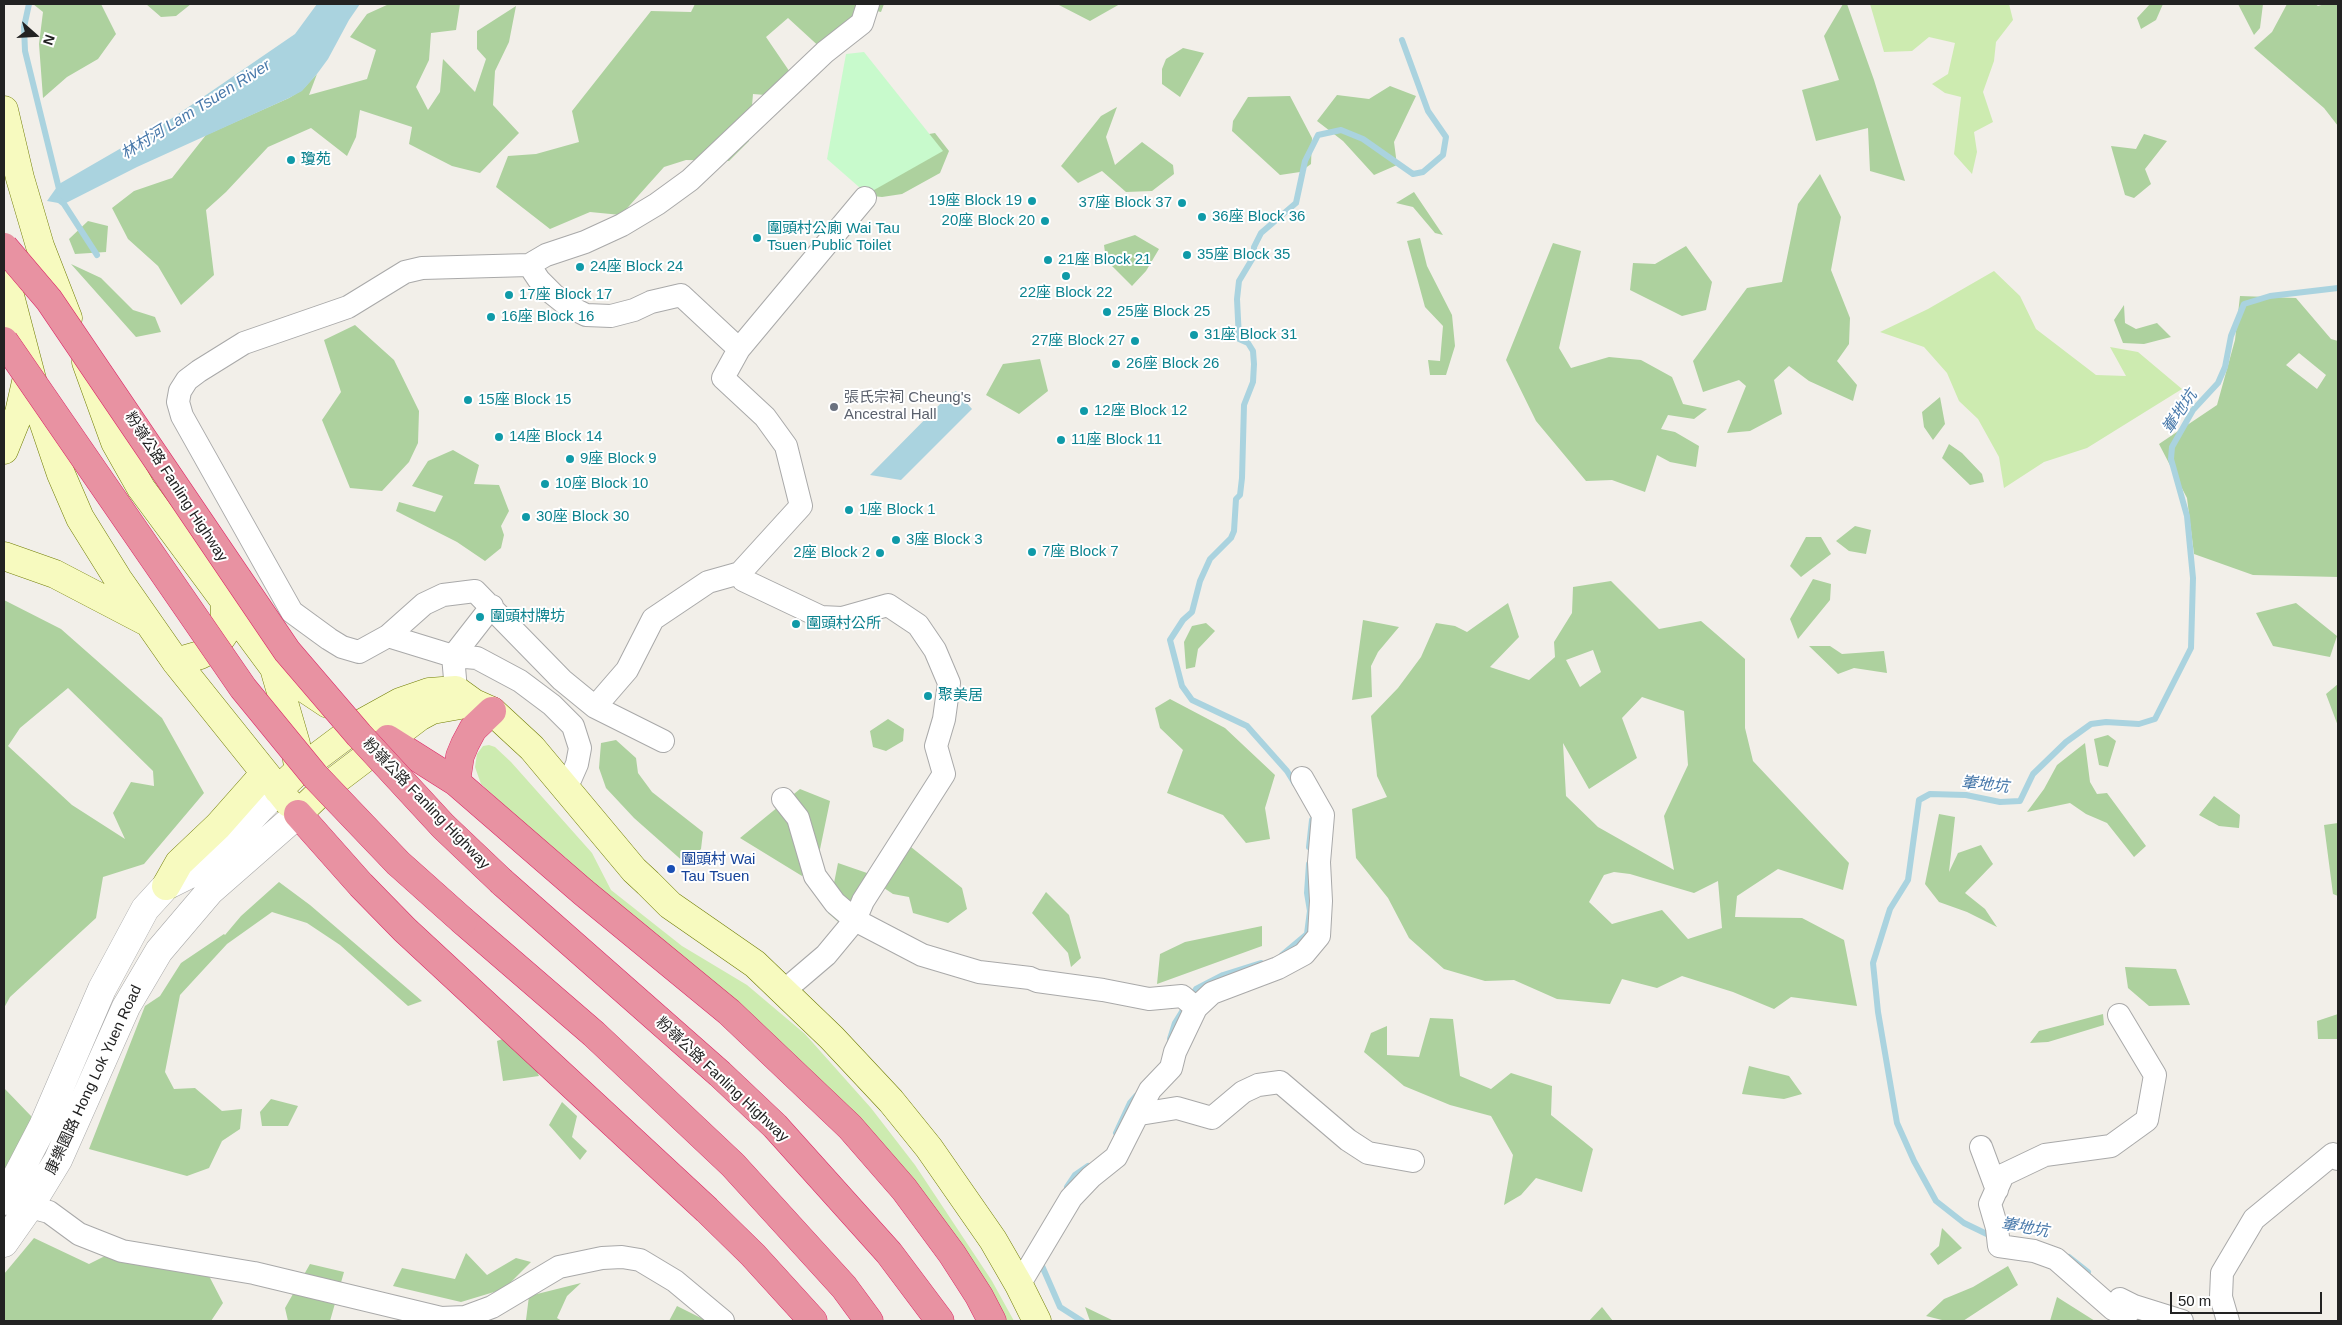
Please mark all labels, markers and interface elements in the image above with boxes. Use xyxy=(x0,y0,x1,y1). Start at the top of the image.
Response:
north arrow xyxy=(10,10,60,60)
text: N xyxy=(40,32,58,47)
water label: 林村河 Lam Tsuen River xyxy=(118,56,274,164)
place label: 瓊苑 xyxy=(301,151,331,169)
marker: 瓊苑 xyxy=(285,154,297,166)
place label: 19座 Block 19 xyxy=(929,192,1022,210)
place label: 37座 Block 37 xyxy=(1079,194,1172,212)
marker: 19座 Block 19 xyxy=(1026,195,1038,207)
marker: 37座 Block 37 xyxy=(1176,197,1188,209)
place label: 36座 Block 36 xyxy=(1212,208,1305,226)
marker: 36座 Block 36 xyxy=(1196,211,1208,223)
place label: 20座 Block 20 xyxy=(942,212,1035,230)
marker: 20座 Block 20 xyxy=(1039,215,1051,227)
place label: 圍頭村公廁 Wai Tau Tsuen Public Toilet xyxy=(767,220,900,255)
marker: 圍頭村公廁 Wai Tau Tsuen Public Toilet xyxy=(751,232,763,244)
place label: 35座 Block 35 xyxy=(1197,246,1290,264)
marker: 35座 Block 35 xyxy=(1181,249,1193,261)
place label: 21座 Block 21 xyxy=(1058,251,1151,269)
marker: 21座 Block 21 xyxy=(1042,254,1054,266)
place label: 24座 Block 24 xyxy=(590,258,683,276)
marker: 24座 Block 24 xyxy=(574,261,586,273)
marker: 22座 Block 22 xyxy=(1060,270,1072,282)
place label: 22座 Block 22 xyxy=(1019,284,1113,302)
place label: 17座 Block 17 xyxy=(519,286,612,304)
marker: 17座 Block 17 xyxy=(503,289,515,301)
place label: 25座 Block 25 xyxy=(1117,303,1210,321)
marker: 25座 Block 25 xyxy=(1101,306,1113,318)
place label: 16座 Block 16 xyxy=(501,308,594,326)
marker: 16座 Block 16 xyxy=(485,311,497,323)
place label: 31座 Block 31 xyxy=(1204,326,1297,344)
marker: 31座 Block 31 xyxy=(1188,329,1200,341)
place label: 27座 Block 27 xyxy=(1032,332,1125,350)
marker: 27座 Block 27 xyxy=(1129,335,1141,347)
place label: 26座 Block 26 xyxy=(1126,355,1219,373)
marker: 26座 Block 26 xyxy=(1110,358,1122,370)
water label: 輋地坑 xyxy=(2159,387,2201,437)
place label: 張氏宗祠 Cheung's Ancestral Hall xyxy=(844,389,971,424)
place label: 15座 Block 15 xyxy=(478,391,571,409)
marker: 15座 Block 15 xyxy=(462,394,474,406)
marker: 張氏宗祠 Cheung's Ancestral Hall xyxy=(828,401,840,413)
place label: 12座 Block 12 xyxy=(1094,402,1187,420)
marker: 12座 Block 12 xyxy=(1078,405,1090,417)
street label: 粉嶺公路 Fanling Highway xyxy=(121,409,231,565)
place label: 14座 Block 14 xyxy=(509,428,602,446)
marker: 14座 Block 14 xyxy=(493,431,505,443)
place label: 11座 Block 11 xyxy=(1071,431,1162,449)
marker: 11座 Block 11 xyxy=(1055,434,1067,446)
place label: 9座 Block 9 xyxy=(580,450,657,468)
marker: 9座 Block 9 xyxy=(564,453,576,465)
place label: 10座 Block 10 xyxy=(555,475,648,493)
marker: 10座 Block 10 xyxy=(539,478,551,490)
place label: 1座 Block 1 xyxy=(859,501,936,519)
marker: 1座 Block 1 xyxy=(843,504,855,516)
place label: 30座 Block 30 xyxy=(536,508,629,526)
marker: 30座 Block 30 xyxy=(520,511,532,523)
place label: 3座 Block 3 xyxy=(906,531,983,549)
marker: 3座 Block 3 xyxy=(890,534,902,546)
place label: 7座 Block 7 xyxy=(1042,543,1119,561)
place label: 2座 Block 2 xyxy=(793,544,870,562)
marker: 7座 Block 7 xyxy=(1026,546,1038,558)
marker: 2座 Block 2 xyxy=(874,547,886,559)
place label: 圍頭村牌坊 xyxy=(490,608,565,626)
marker: 圍頭村牌坊 xyxy=(474,611,486,623)
place label: 圍頭村公所 xyxy=(806,615,881,633)
marker: 圍頭村公所 xyxy=(790,618,802,630)
place label: 聚美居 xyxy=(938,687,983,705)
marker: 聚美居 xyxy=(922,690,934,702)
street label: 粉嶺公路 Fanling Highway xyxy=(359,735,493,873)
water label: 輋地坑 xyxy=(1960,773,2010,797)
place label: 圍頭村 Wai Tau Tsuen xyxy=(681,851,755,886)
marker: 圍頭村 Wai Tau Tsuen xyxy=(665,863,677,875)
street label: 康樂園路 Hong Lok Yuen Road xyxy=(42,982,146,1178)
street label: 粉嶺公路 Fanling Highway xyxy=(652,1014,792,1146)
water label: 輋地坑 xyxy=(2000,1214,2050,1242)
scale bar xyxy=(2172,1282,2324,1314)
text: 50 m xyxy=(2178,1292,2211,1309)

